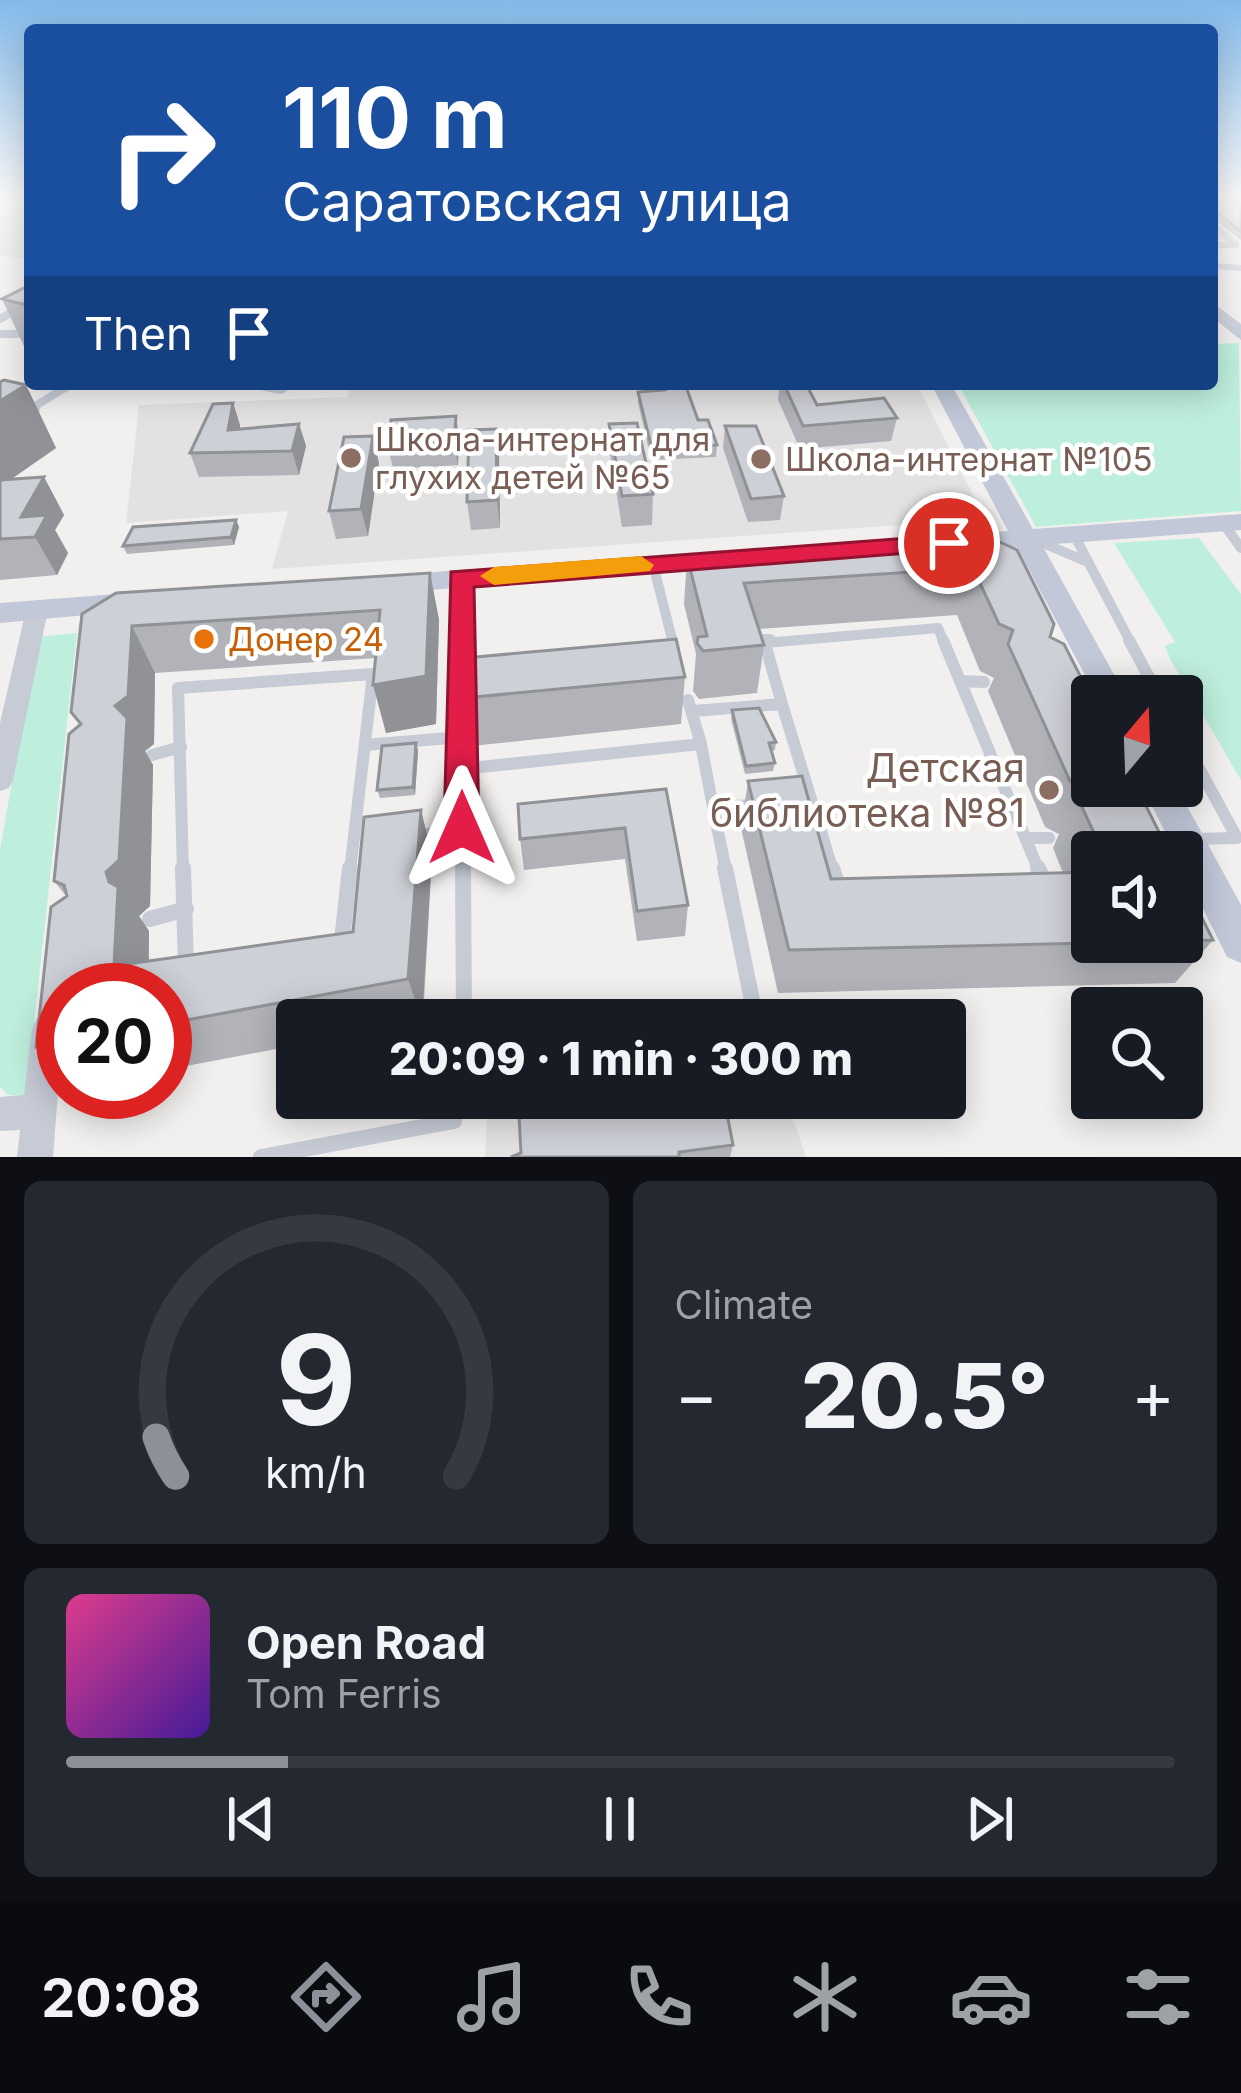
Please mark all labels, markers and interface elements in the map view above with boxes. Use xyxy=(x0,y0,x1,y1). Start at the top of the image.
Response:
text: 110 m xyxy=(282,67,508,168)
icon: right xyxy=(84,72,240,228)
text: Саратовская улица xyxy=(282,169,792,234)
icon: arrive xyxy=(216,300,282,366)
text: Then xyxy=(84,306,192,361)
place label: Школа-интернат для глухих детей №65 xyxy=(375,419,710,497)
place label: Школа-интернат №105 xyxy=(785,439,1153,479)
marker: Школа-интернат для глухих детей №65 xyxy=(338,445,364,471)
marker: Школа-интернат №105 xyxy=(748,446,774,472)
pin xyxy=(898,492,1000,594)
icon: arrive xyxy=(916,510,982,576)
place label: Донер 24 xyxy=(228,619,384,659)
marker: Донер 24 xyxy=(191,626,217,652)
north arrow xyxy=(1071,675,1203,807)
map controls xyxy=(1071,675,1203,1119)
place label: Детская библиотека №81 xyxy=(710,744,1025,836)
position arrow xyxy=(399,765,525,891)
marker: Детская библиотека №81 xyxy=(1036,777,1062,803)
button: sound xyxy=(1071,831,1203,963)
speed limit sign: 20 xyxy=(36,963,192,1119)
button: search xyxy=(1071,987,1203,1119)
text: 20:09 · 1 min · 300 m xyxy=(389,1031,853,1086)
text: Climate xyxy=(675,1281,813,1328)
text: 9 xyxy=(276,1304,357,1455)
text: 20.5° xyxy=(801,1341,1049,1450)
text: − xyxy=(675,1355,718,1435)
text: + xyxy=(1131,1355,1175,1435)
text: km/h xyxy=(265,1445,367,1497)
text: Open Road xyxy=(246,1615,486,1670)
text: Tom Ferris xyxy=(246,1670,441,1717)
icon: previous xyxy=(218,1786,284,1852)
icon: pause xyxy=(587,1786,653,1852)
icon: next xyxy=(957,1786,1023,1852)
icon: directions xyxy=(284,1955,368,2039)
icon: music xyxy=(450,1955,534,2039)
icon: phone xyxy=(617,1955,701,2039)
icon: climate xyxy=(783,1955,867,2039)
icon: car xyxy=(949,1955,1033,2039)
icon: filters xyxy=(1116,1955,1200,2039)
text: 20:08 xyxy=(41,1965,201,2030)

